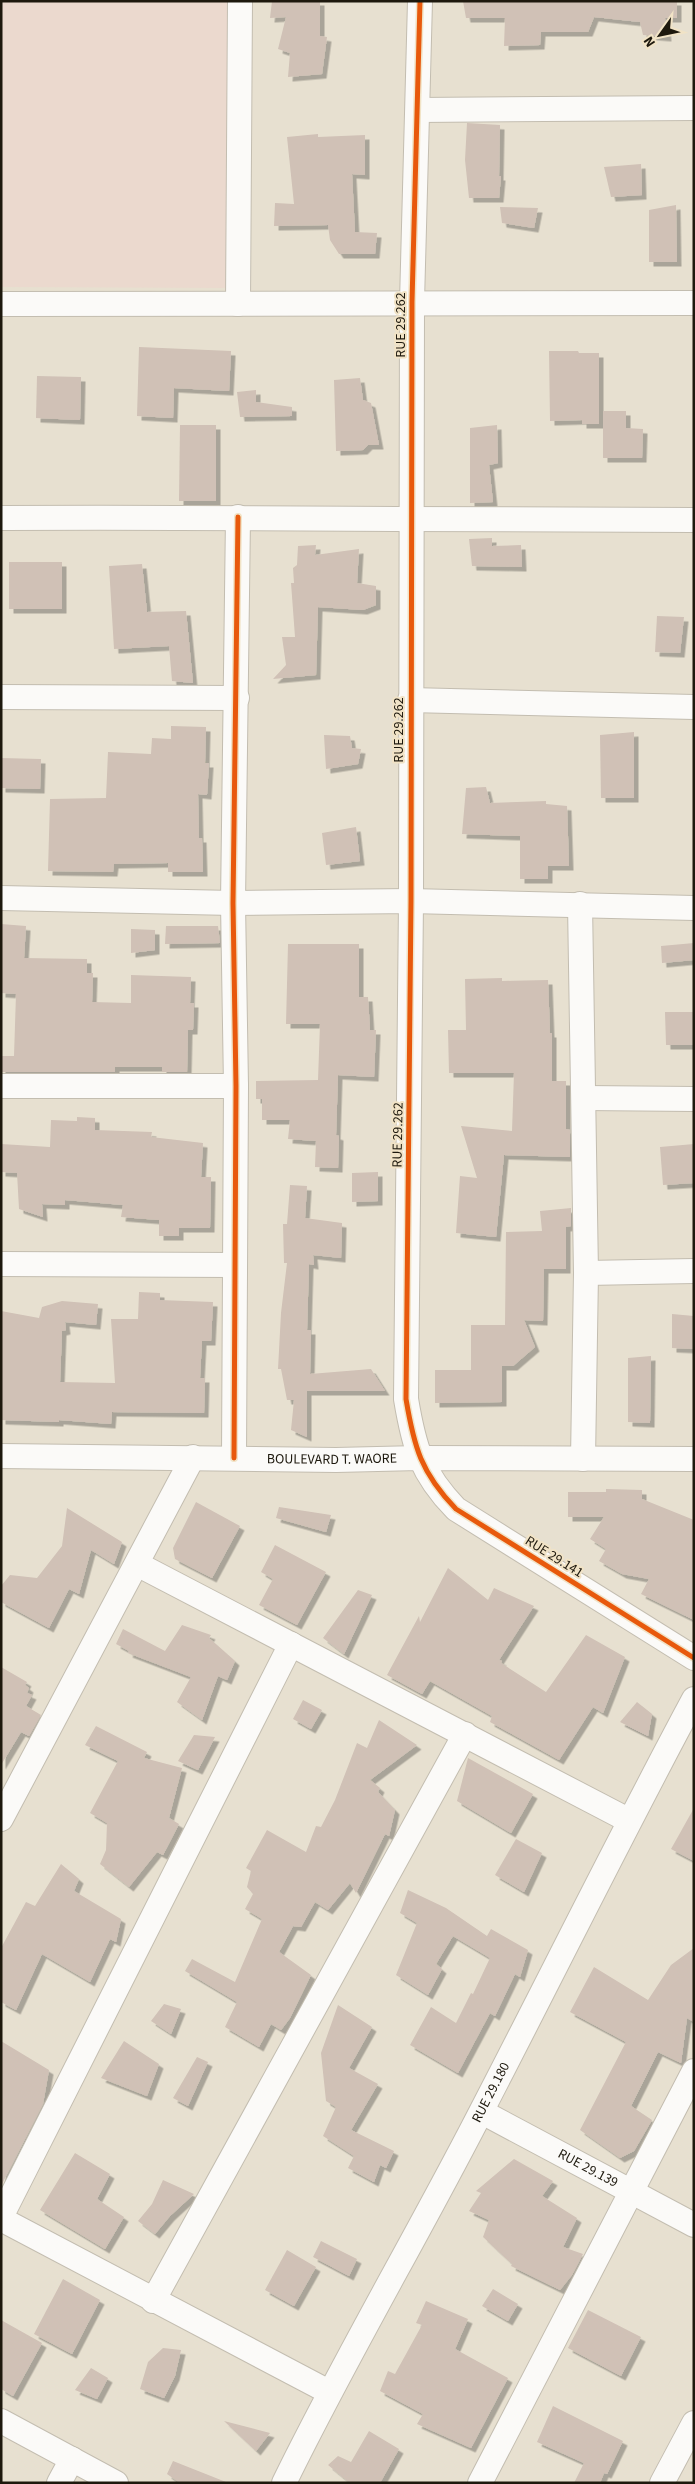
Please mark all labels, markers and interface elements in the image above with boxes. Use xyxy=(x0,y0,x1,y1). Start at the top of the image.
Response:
north arrow xyxy=(635,10,685,60)
text: N xyxy=(639,32,661,51)
street label: RUE 29.262 xyxy=(391,292,411,358)
street label: RUE 29.262 xyxy=(389,697,409,763)
street label: RUE 29.262 xyxy=(387,1102,409,1168)
street label: BOULEVARD T. WAORE xyxy=(267,1449,397,1470)
street label: RUE 29.141 xyxy=(521,1531,587,1583)
street label: RUE 29.180 xyxy=(467,2059,515,2126)
street label: RUE 29.139 xyxy=(554,2144,622,2193)

